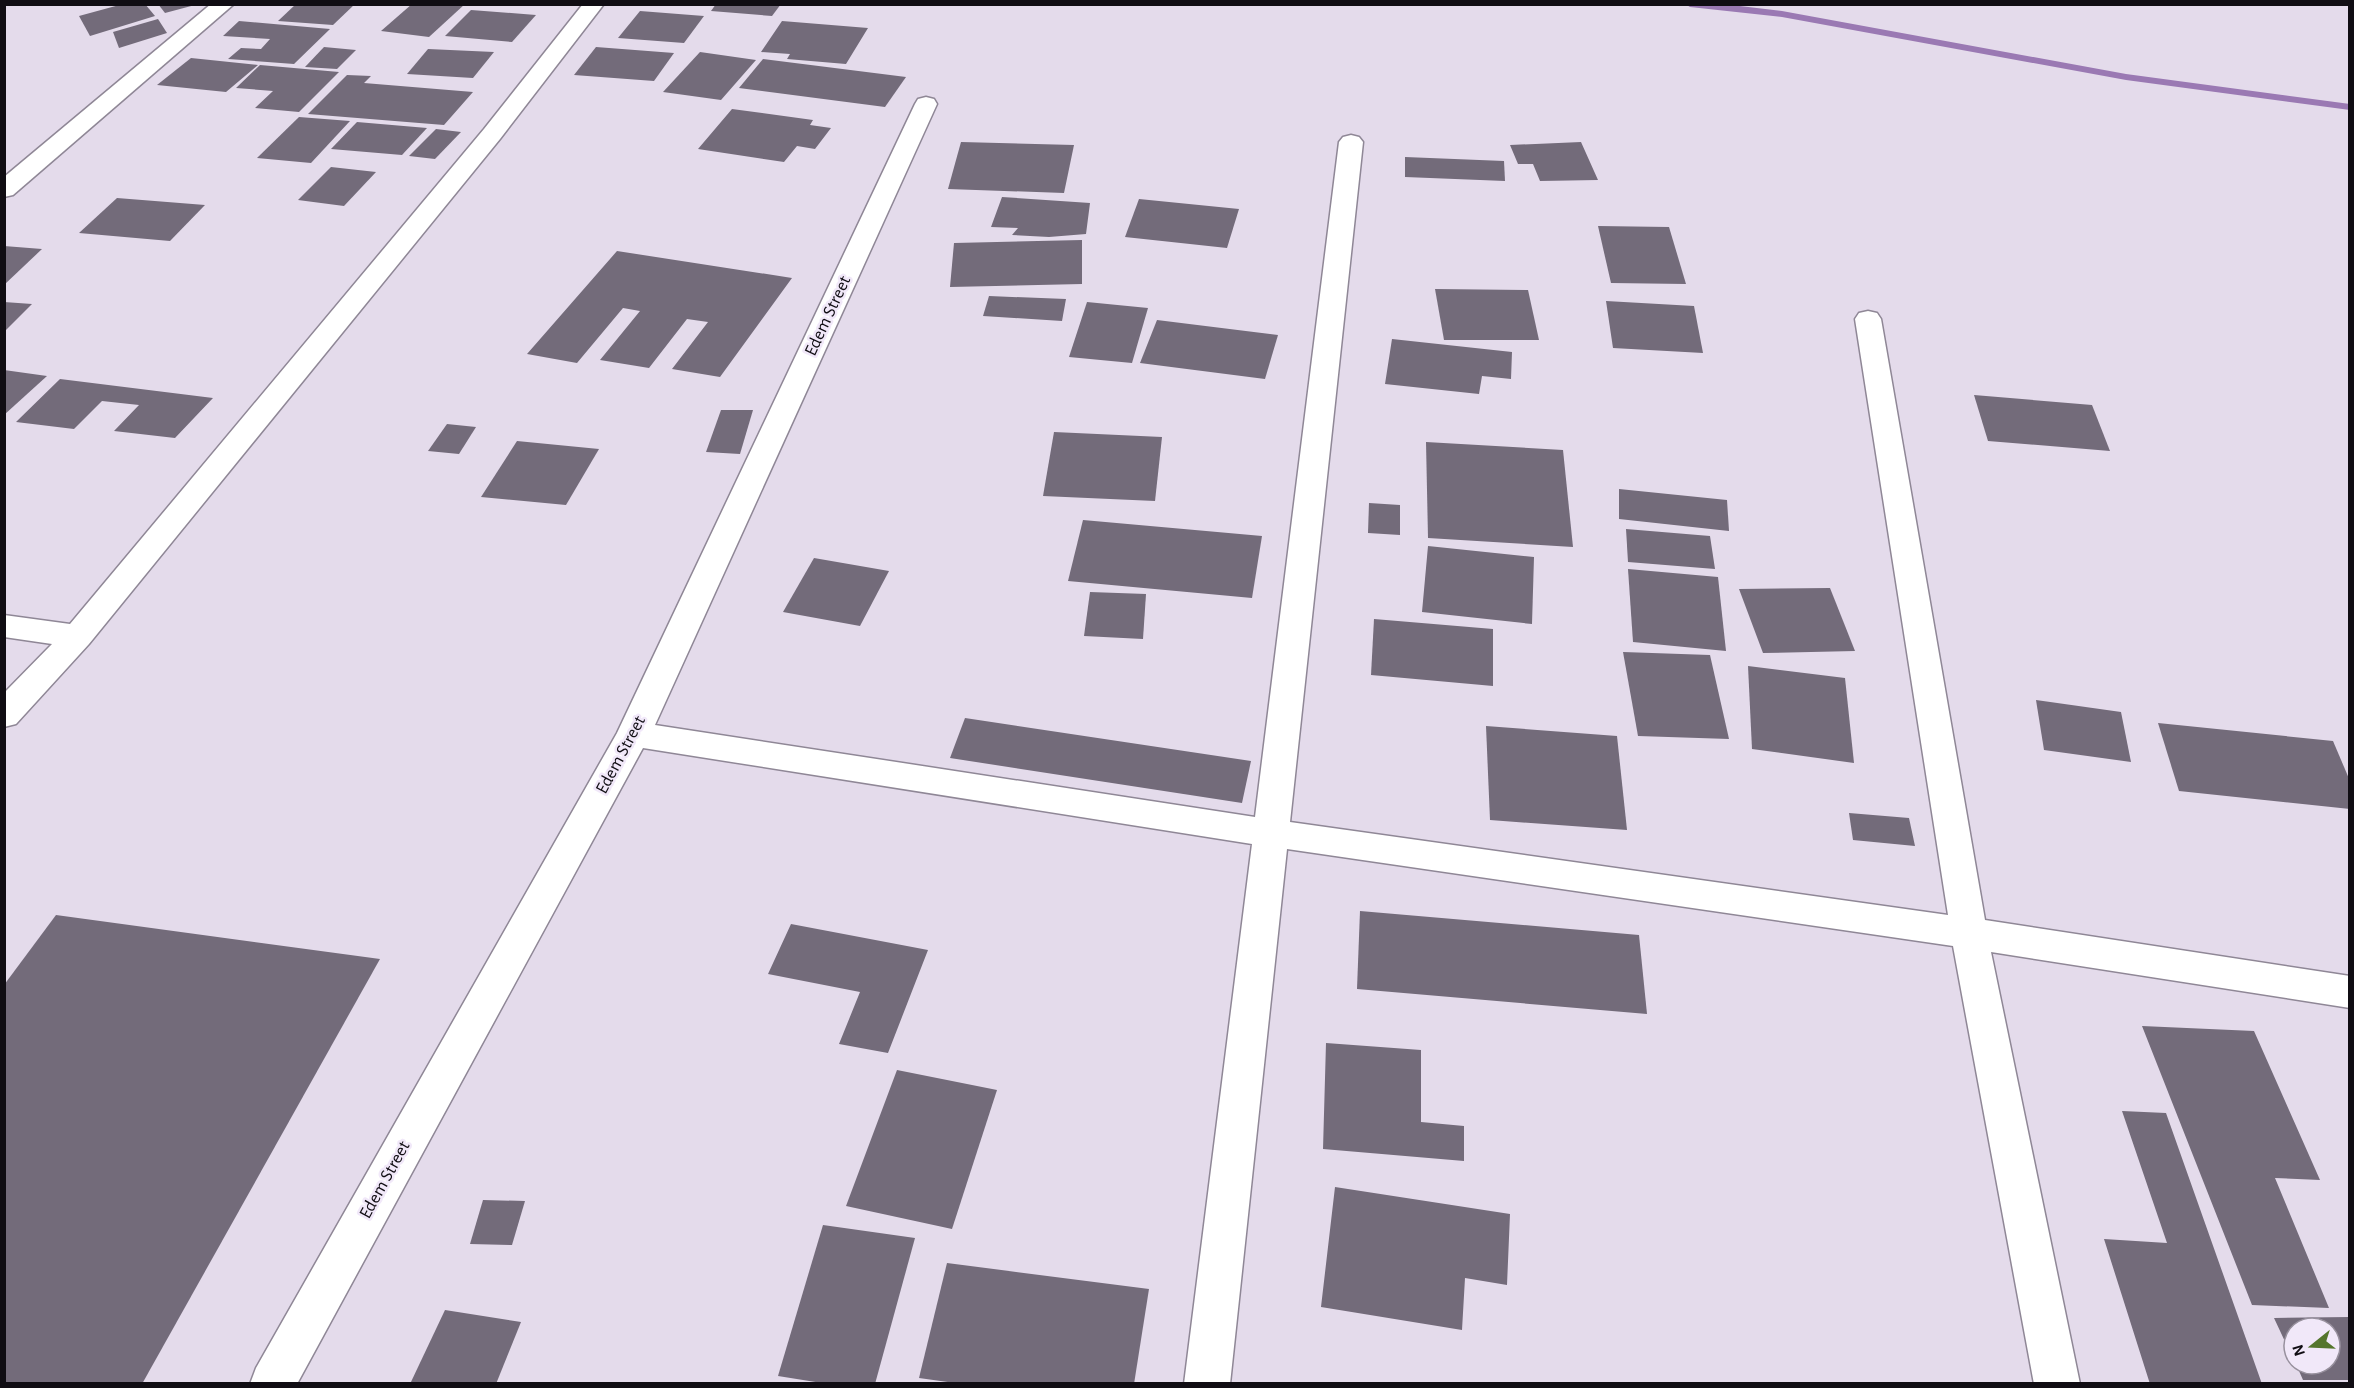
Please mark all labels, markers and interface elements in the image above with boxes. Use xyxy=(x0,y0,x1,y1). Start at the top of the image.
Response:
street label: Edem Street xyxy=(802,273,854,359)
street label: Edem Street xyxy=(593,713,649,797)
street label: Edem Street xyxy=(356,1138,414,1222)
north arrow xyxy=(2282,1316,2342,1376)
text: N xyxy=(2289,1343,2308,1358)

